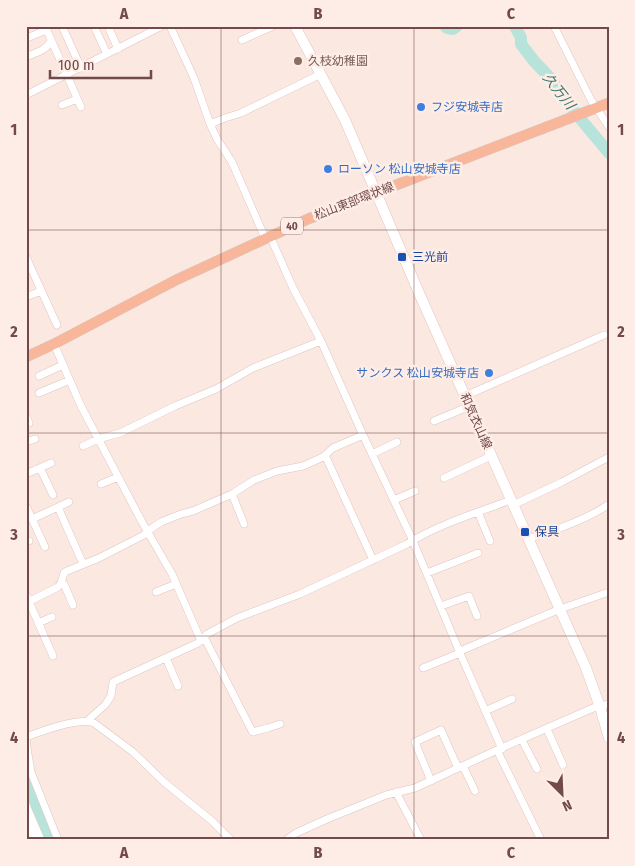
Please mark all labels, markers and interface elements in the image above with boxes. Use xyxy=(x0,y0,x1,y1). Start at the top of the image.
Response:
text: A xyxy=(119,4,129,23)
text: B xyxy=(314,4,323,23)
text: C xyxy=(507,4,516,23)
scale bar xyxy=(50,48,151,80)
place label: 久枝幼稚園 xyxy=(308,54,368,68)
marker: 久枝幼稚園 xyxy=(292,55,304,67)
text: 100 m xyxy=(58,56,95,74)
water label: 久万川 xyxy=(539,70,580,115)
place label: フジ安城寺店 xyxy=(431,100,503,114)
marker: フジ安城寺店 xyxy=(415,101,427,113)
text: 1 xyxy=(11,120,17,139)
text: 1 xyxy=(618,120,624,139)
place label: ローソン 松山安城寺店 xyxy=(338,162,461,176)
marker: ローソン 松山安城寺店 xyxy=(322,163,334,175)
street label: 松山東部環状線 xyxy=(312,179,396,223)
road number: 40 xyxy=(281,218,303,235)
place label: 三光前 xyxy=(412,250,448,264)
marker: 三光前 xyxy=(396,251,408,263)
text: 2 xyxy=(9,322,18,341)
text: 2 xyxy=(616,322,625,341)
place label: サンクス 松山安城寺店 xyxy=(357,366,479,380)
marker: サンクス 松山安城寺店 xyxy=(483,367,495,379)
street label: 和気衣山線 xyxy=(457,391,495,451)
text: 3 xyxy=(9,525,18,544)
place label: 保具 xyxy=(535,525,559,539)
text: 3 xyxy=(616,525,625,544)
marker: 保具 xyxy=(519,526,531,538)
text: 4 xyxy=(10,728,18,747)
text: 4 xyxy=(617,728,625,747)
north arrow xyxy=(538,768,588,818)
text: N xyxy=(560,796,574,815)
text: A xyxy=(119,843,129,862)
text: B xyxy=(314,843,323,862)
text: C xyxy=(507,843,516,862)

